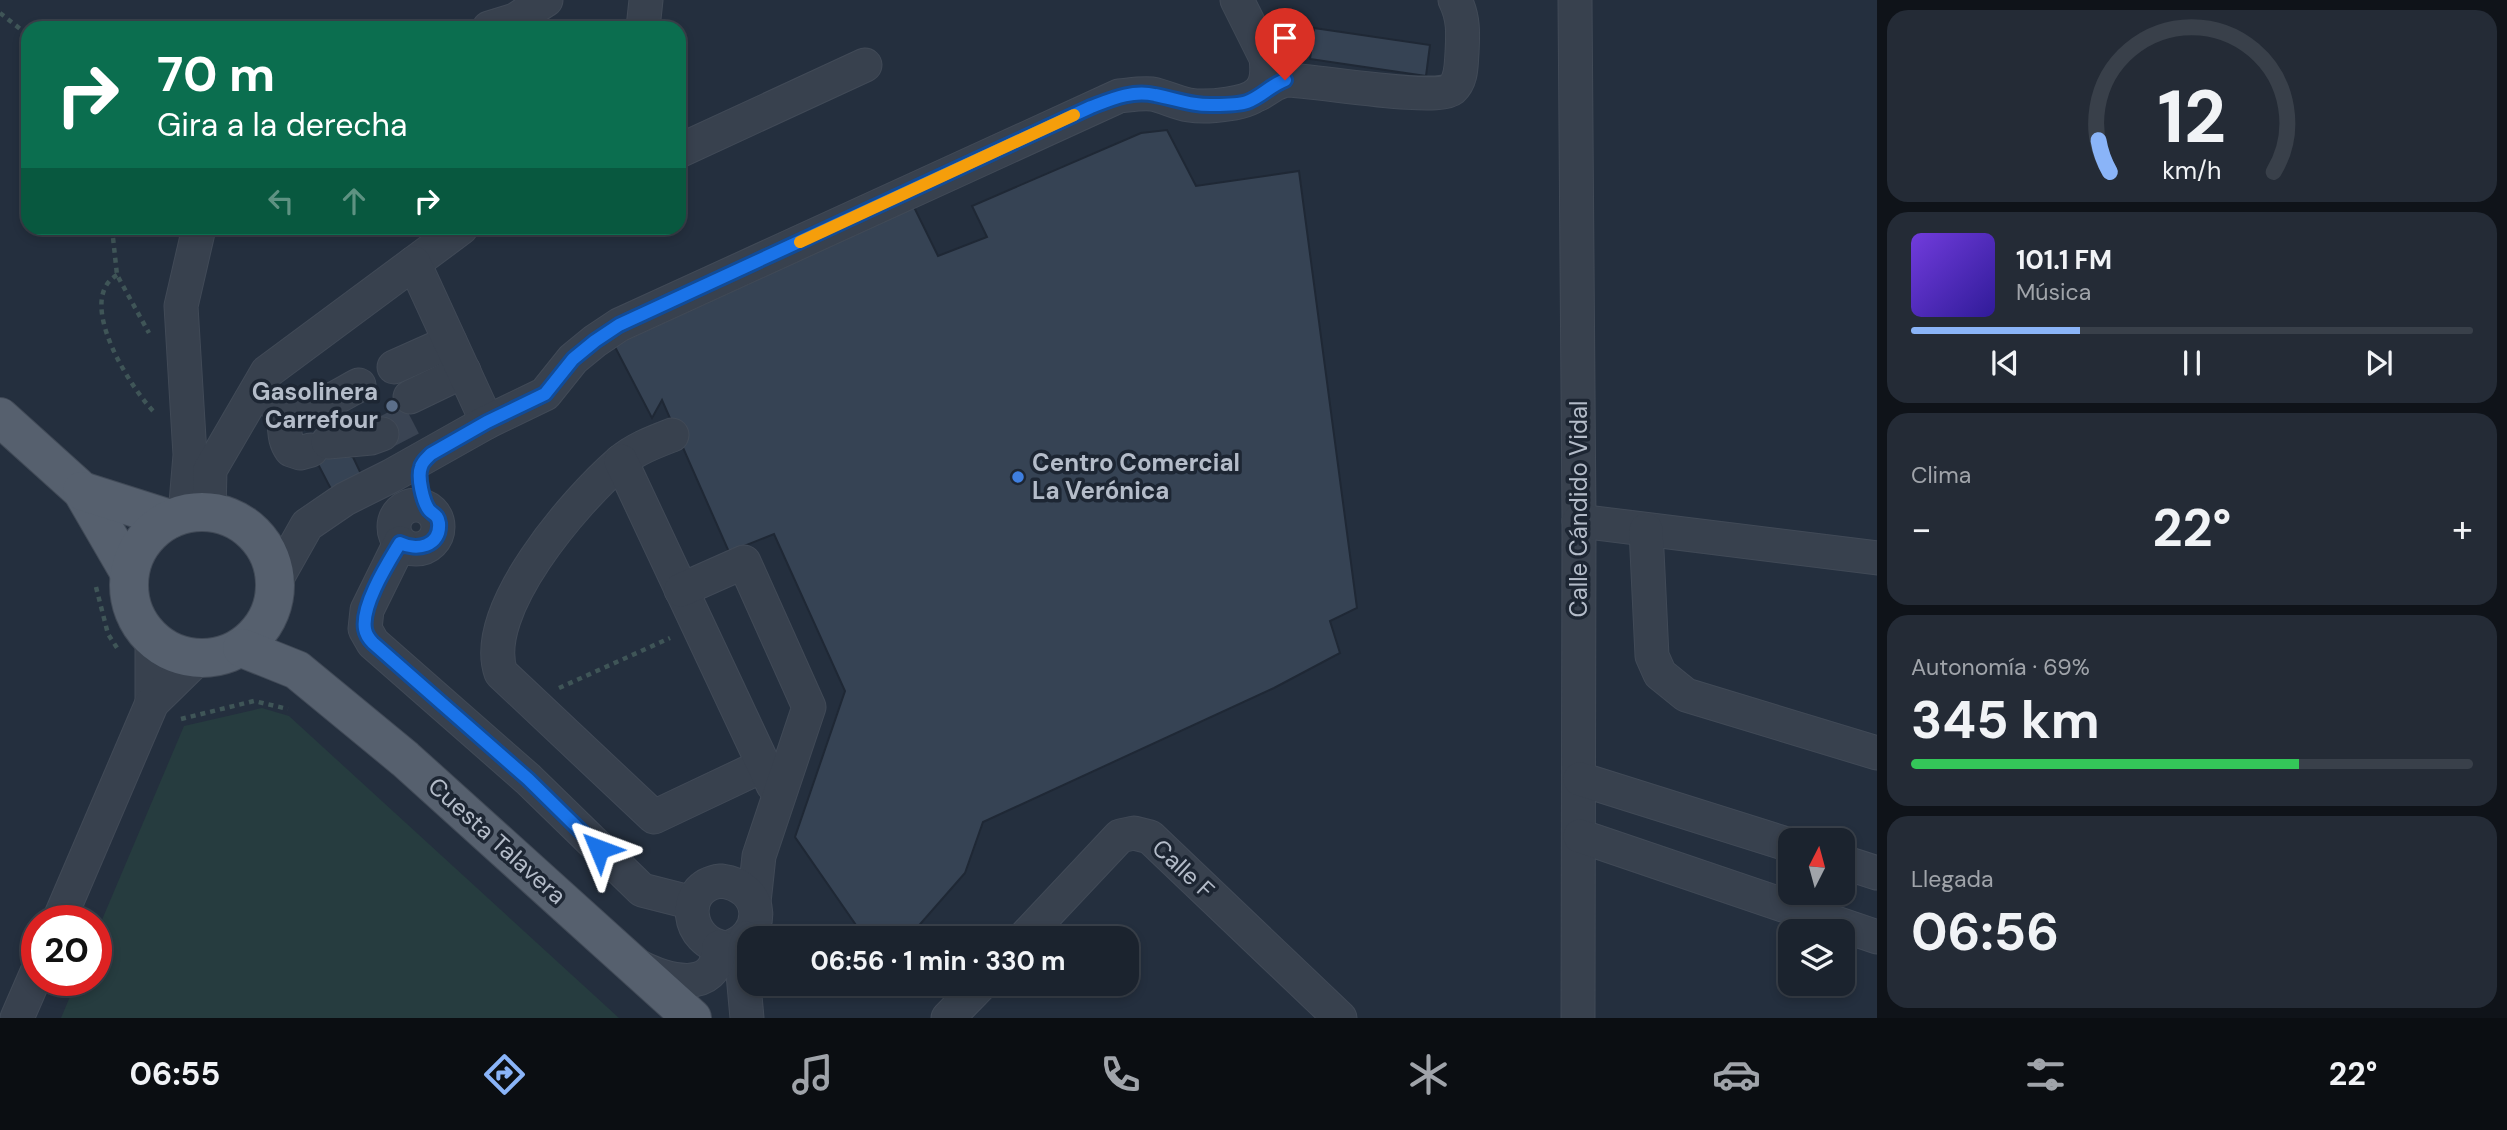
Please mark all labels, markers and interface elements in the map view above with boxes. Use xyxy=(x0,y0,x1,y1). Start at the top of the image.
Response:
pin xyxy=(1255,8,1315,80)
icon: arrive xyxy=(1266,19,1304,57)
text: 70 m xyxy=(157,42,275,106)
icon: right xyxy=(42,49,133,140)
text: 12 xyxy=(2158,70,2226,165)
text: Gira a la derecha xyxy=(157,104,407,146)
text: km/h xyxy=(2162,154,2222,187)
icon: left xyxy=(262,182,300,220)
icon: ahead xyxy=(335,182,373,220)
icon: right xyxy=(408,182,446,220)
text: 101.1 FM xyxy=(2016,243,2112,277)
text: Música xyxy=(2016,277,2091,307)
icon: previous xyxy=(1986,344,2024,382)
icon: pause xyxy=(2173,344,2211,382)
icon: next xyxy=(2360,344,2398,382)
place label: Gasolinera Carrefour xyxy=(252,376,378,435)
marker: Gasolinera Carrefour xyxy=(384,398,400,414)
street label: Calle Cándido Vidal xyxy=(1563,401,1594,617)
place label: Centro Comercial La Verónica xyxy=(1032,447,1240,506)
text: Clima xyxy=(1911,460,1971,490)
marker: Centro Comercial La Verónica xyxy=(1010,469,1026,485)
text: 22° xyxy=(2153,494,2231,562)
text: − xyxy=(1911,504,1932,554)
text: + xyxy=(2452,504,2473,554)
text: Autonomía · 69% xyxy=(1911,652,2090,682)
text: 345 km xyxy=(1911,686,2100,754)
street label: Cuesta Talavera xyxy=(422,770,573,911)
position arrow xyxy=(562,812,636,886)
north arrow xyxy=(1778,828,1855,905)
map controls xyxy=(1778,828,1855,996)
street label: Calle F xyxy=(1146,832,1221,905)
text: Llegada xyxy=(1911,864,1994,894)
text: 06:56 xyxy=(1911,898,2059,966)
speed limit sign: 20 xyxy=(21,905,112,996)
button: layers xyxy=(1778,919,1855,996)
text: 06:56 · 1 min · 330 m xyxy=(810,944,1066,978)
icon: directions xyxy=(480,1050,529,1099)
icon: music xyxy=(788,1050,837,1099)
icon: phone xyxy=(1096,1050,1145,1099)
icon: climate xyxy=(1404,1050,1453,1099)
icon: car xyxy=(1712,1050,1761,1099)
icon: filters xyxy=(2021,1050,2070,1099)
text: 06:55 xyxy=(130,1053,220,1095)
text: 22° xyxy=(2329,1053,2377,1095)

